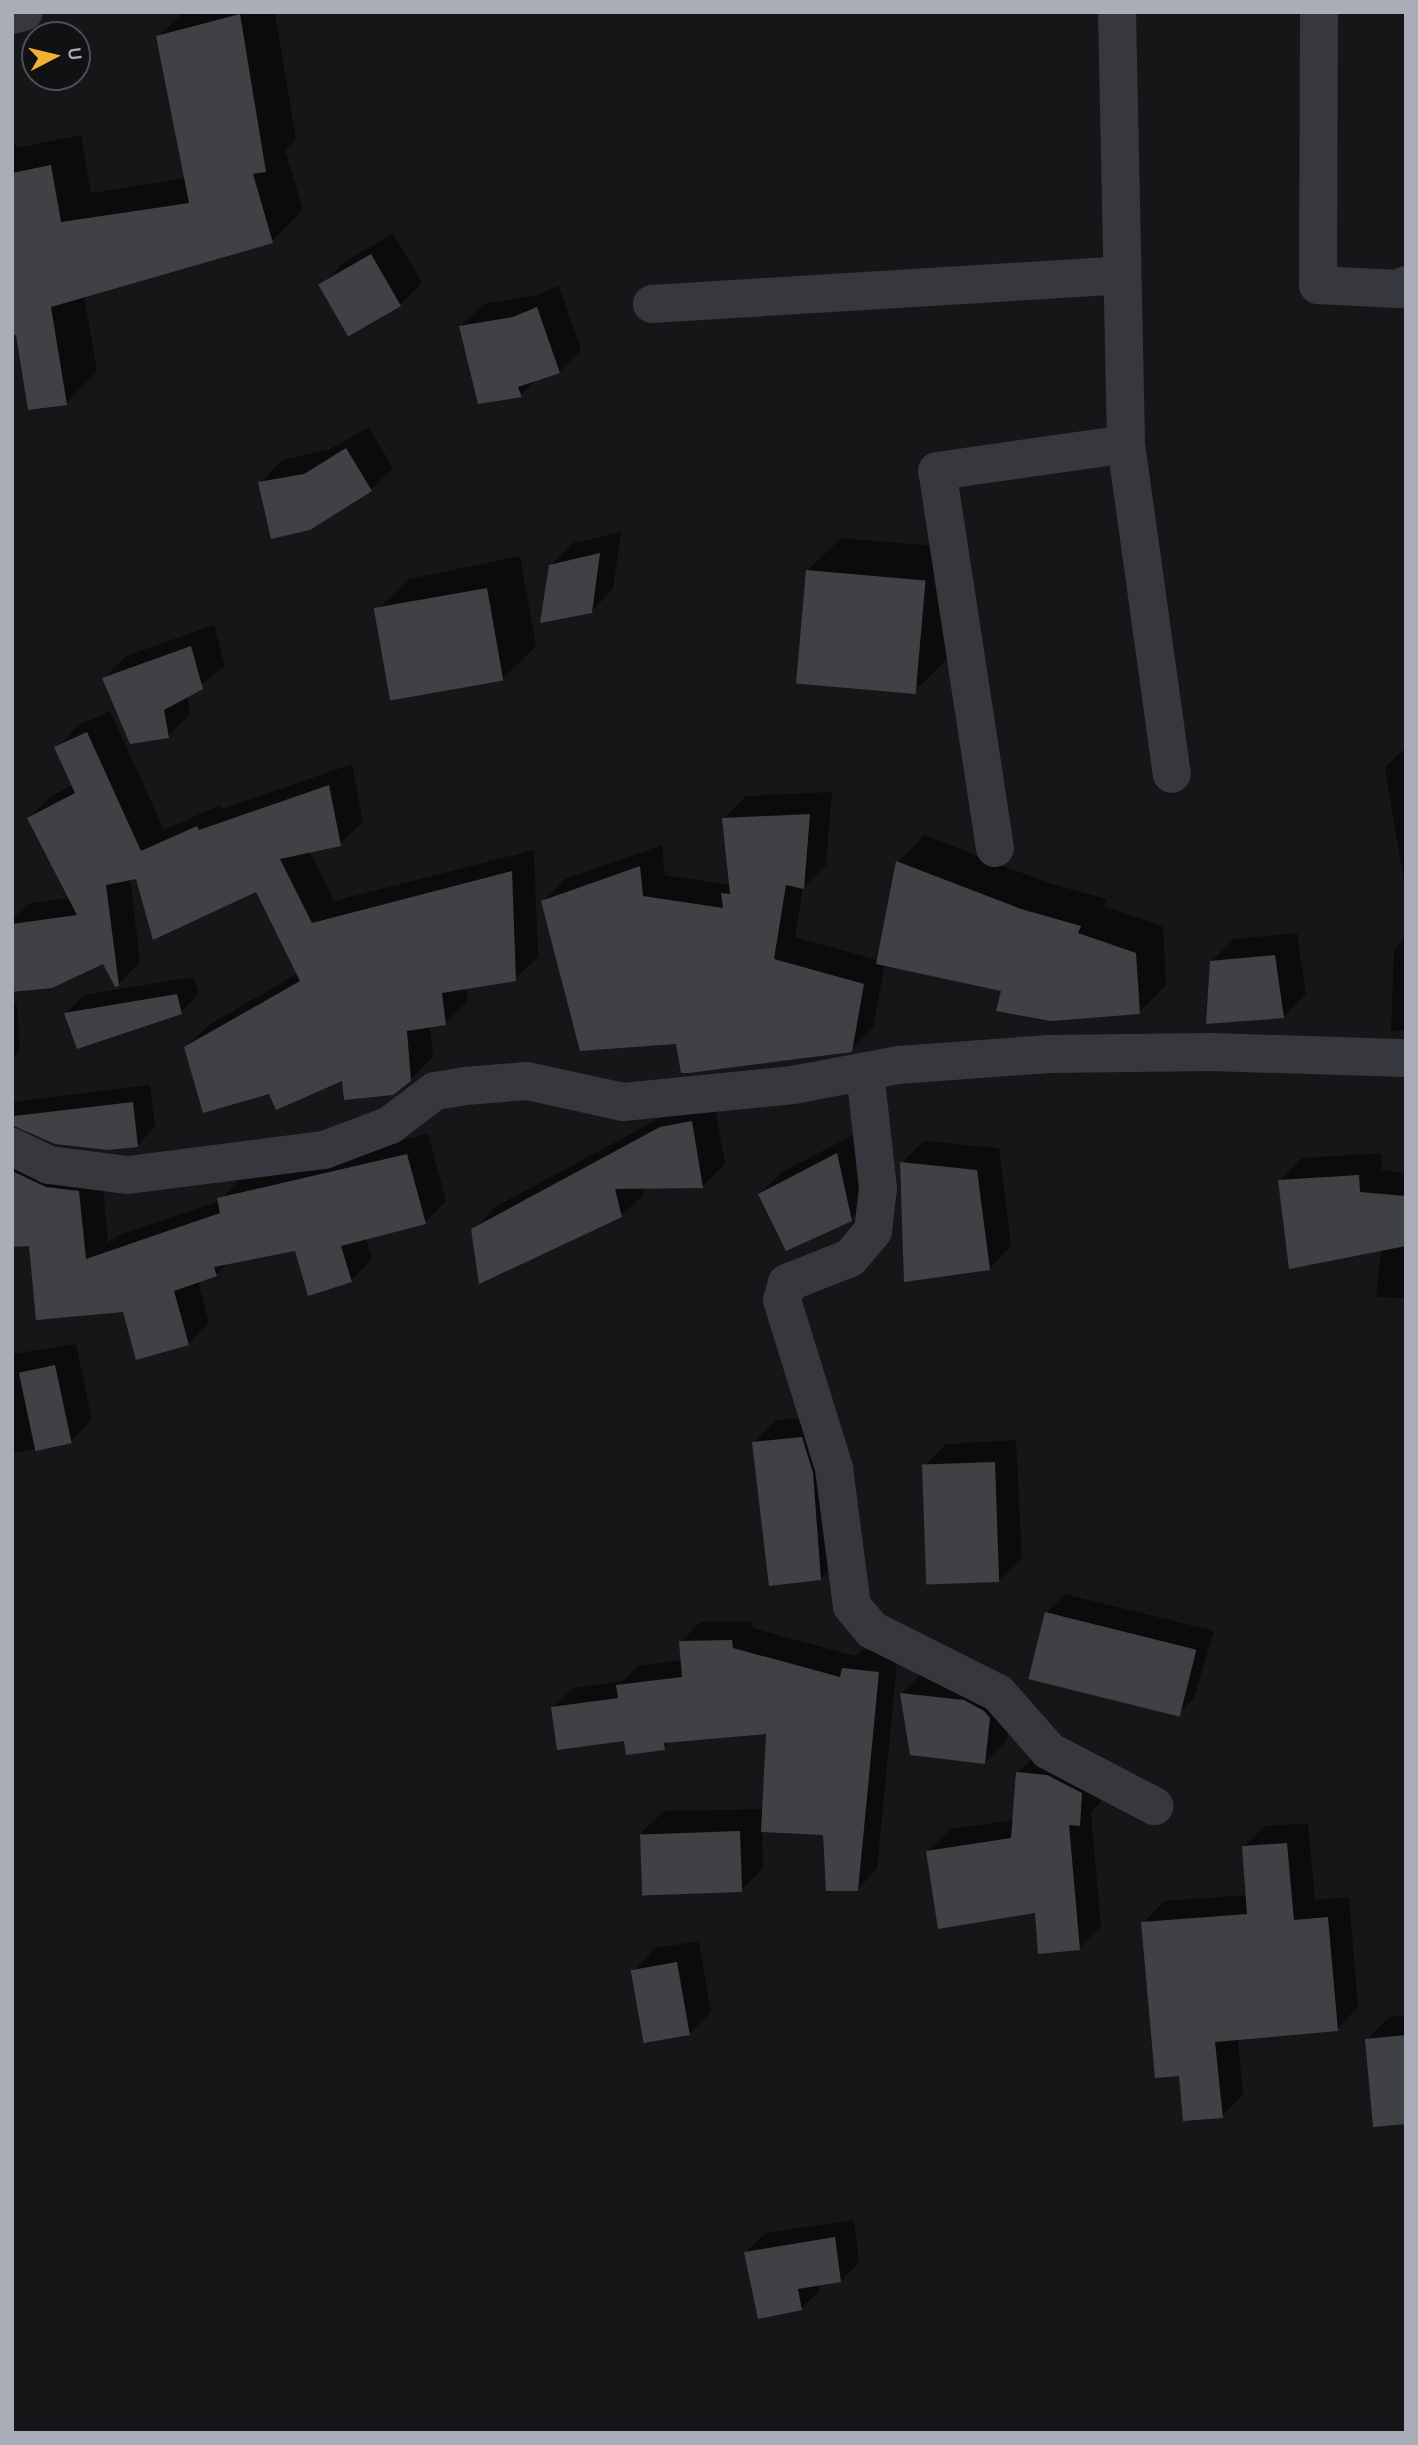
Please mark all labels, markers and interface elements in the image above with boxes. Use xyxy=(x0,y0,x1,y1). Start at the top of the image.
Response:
north arrow xyxy=(21,21,91,91)
text: U xyxy=(63,46,87,62)

